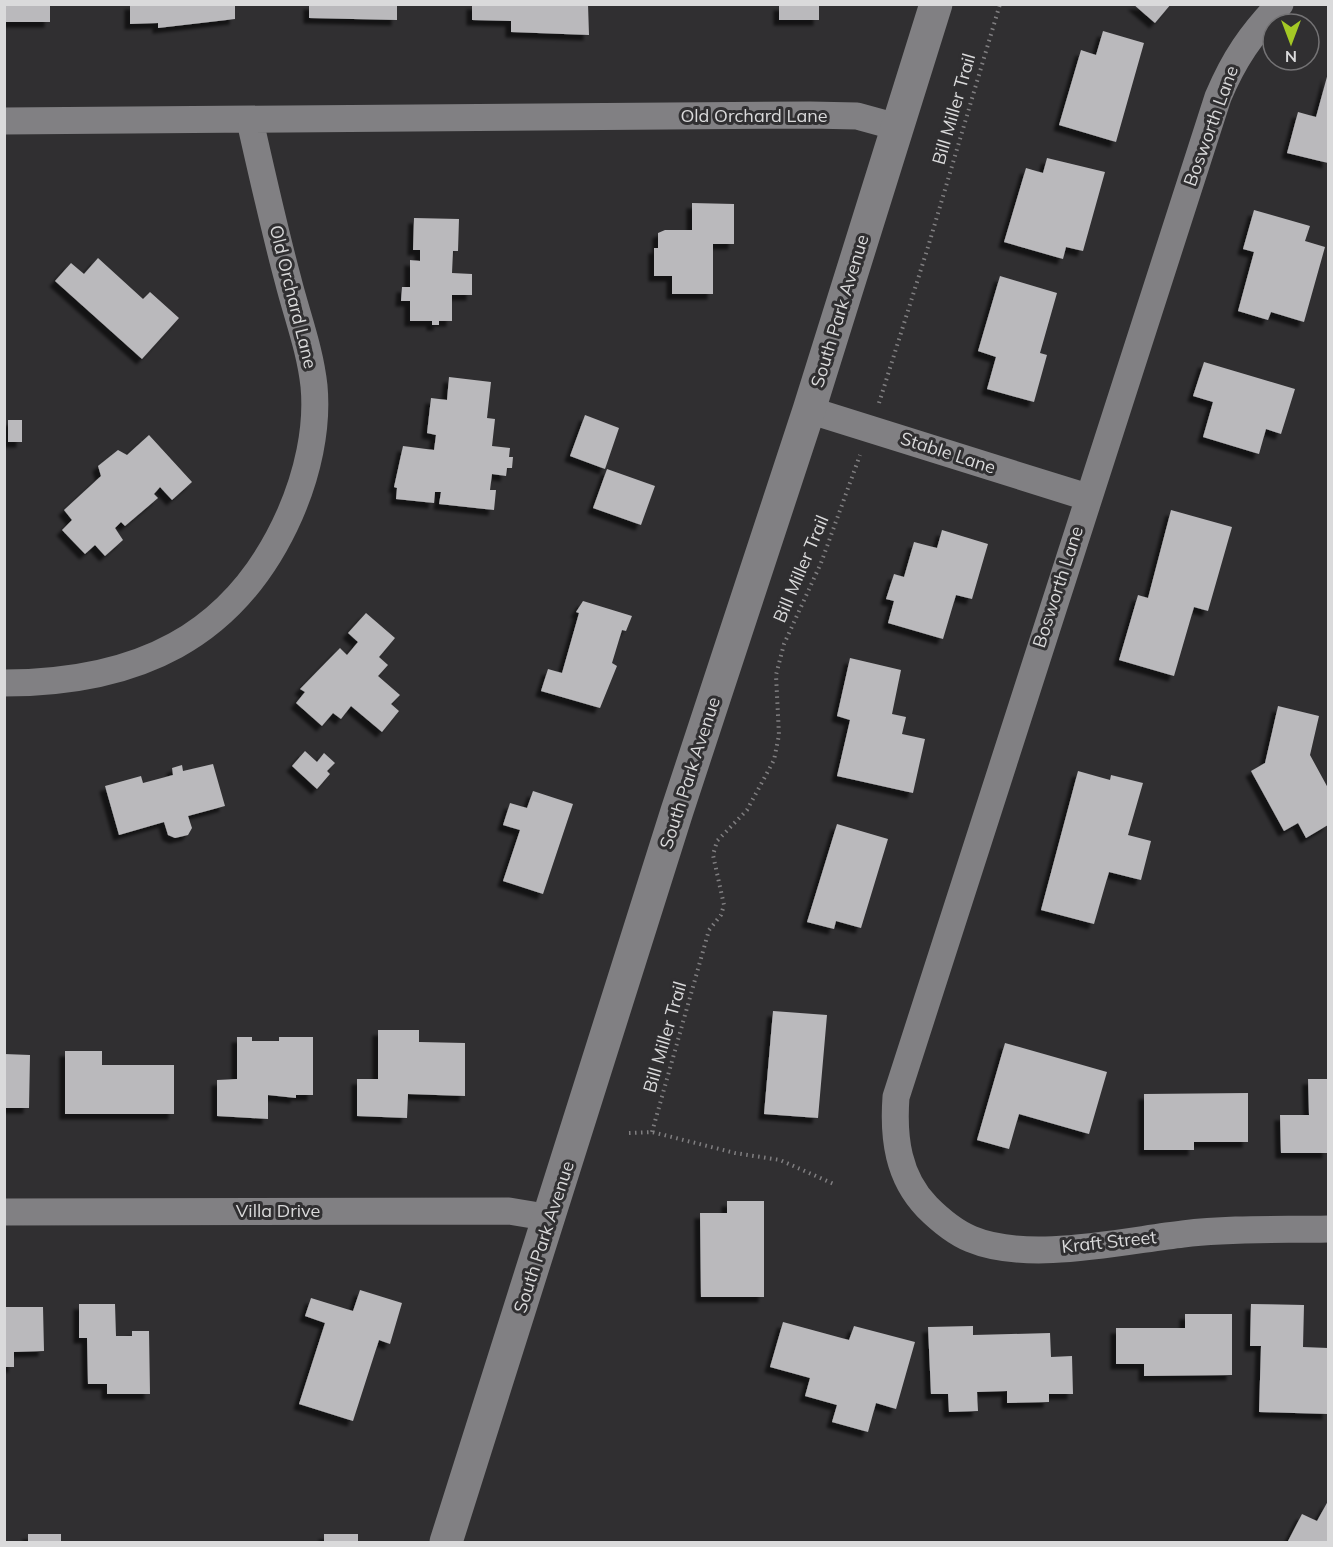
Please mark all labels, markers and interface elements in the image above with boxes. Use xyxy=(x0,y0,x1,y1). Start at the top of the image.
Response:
north arrow xyxy=(1261,12,1321,72)
text: N xyxy=(1285,47,1297,67)
street label: Bill Miller Trail xyxy=(927,51,980,167)
street label: Bosworth Lane xyxy=(1178,62,1243,189)
street label: Old Orchard Lane xyxy=(680,104,828,127)
street label: Old Orchard Lane xyxy=(265,223,322,371)
street label: South Park Avenue xyxy=(805,232,874,390)
street label: Stable Lane xyxy=(898,426,999,479)
street label: Bill Miller Trail xyxy=(768,512,833,626)
street label: Bosworth Lane xyxy=(1027,523,1088,651)
street label: South Park Avenue xyxy=(654,694,725,852)
street label: Bill Miller Trail xyxy=(638,979,691,1095)
street label: South Park Avenue xyxy=(508,1158,579,1316)
street label: Villa Drive xyxy=(236,1199,320,1222)
street label: Kraft Street xyxy=(1060,1225,1157,1258)

